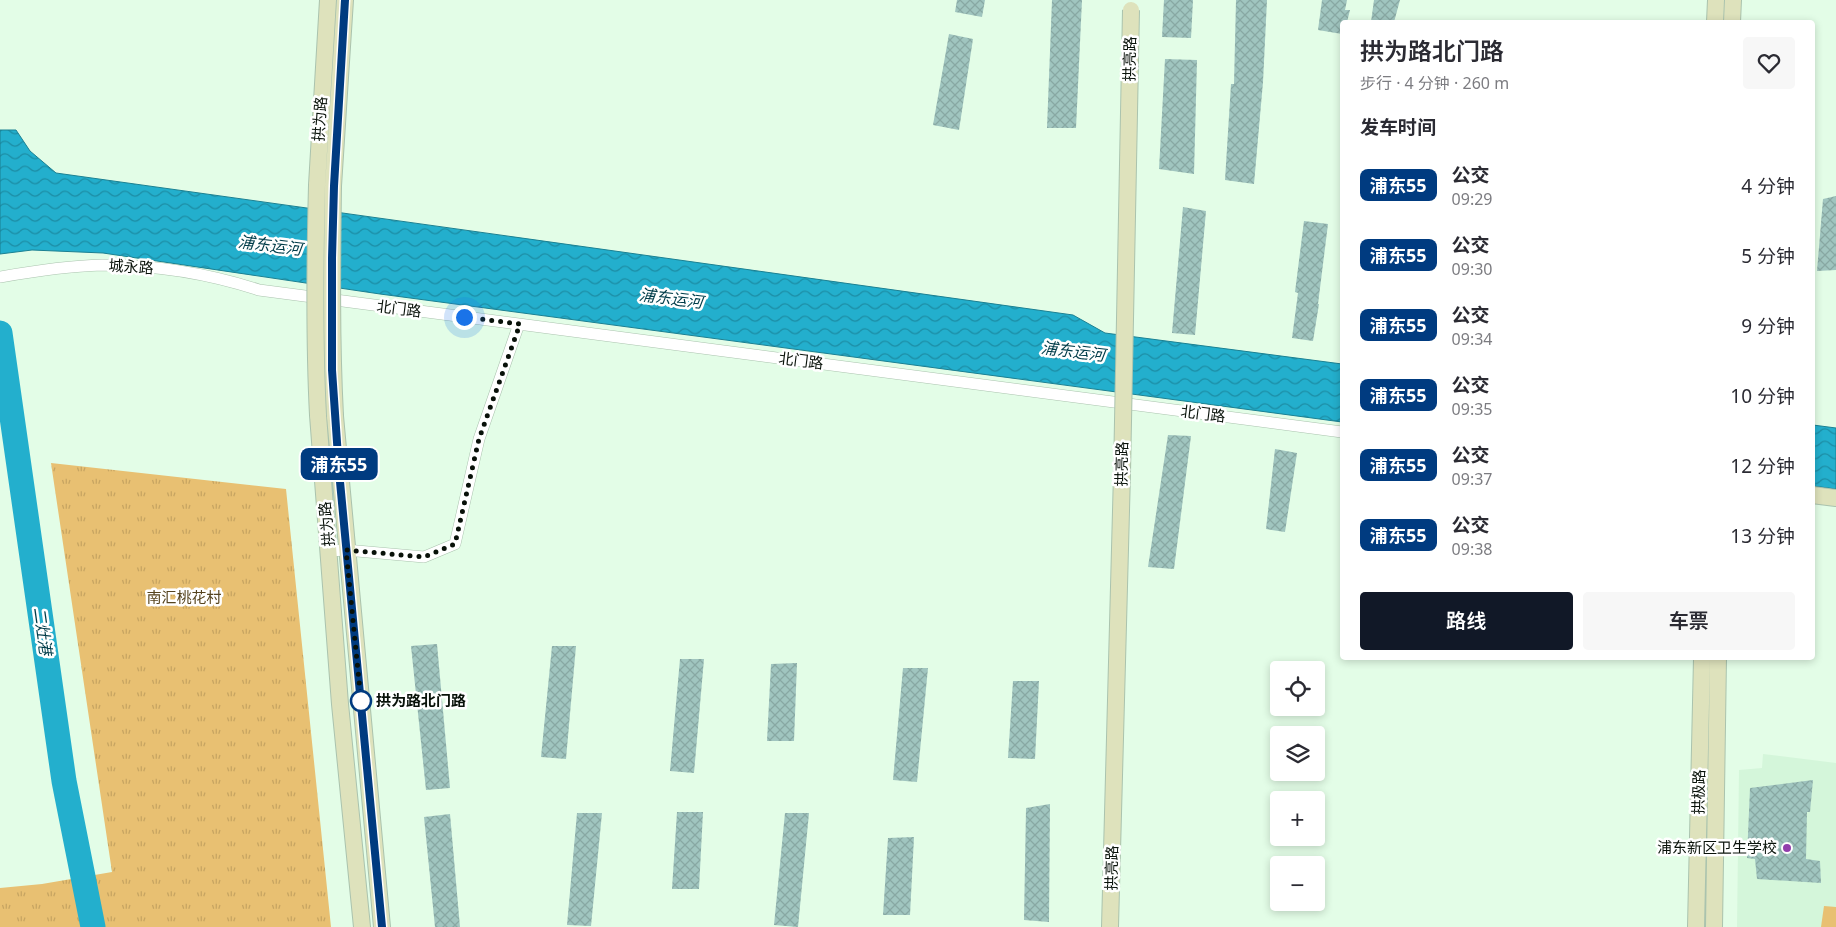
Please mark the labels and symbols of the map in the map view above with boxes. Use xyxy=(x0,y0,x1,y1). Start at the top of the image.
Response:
street label: 拱亮路 xyxy=(1119,36,1139,82)
street label: 拱为路 xyxy=(307,96,331,142)
water label: 浦东运河 xyxy=(237,230,306,260)
street label: 城永路 xyxy=(108,254,154,278)
water label: 浦东运河 xyxy=(638,283,707,313)
street label: 北门路 xyxy=(376,295,423,321)
your location xyxy=(452,305,477,330)
water label: 浦东运河 xyxy=(1040,336,1109,366)
street label: 北门路 xyxy=(778,347,825,373)
street label: 北门路 xyxy=(1180,400,1227,426)
street label: 拱亮路 xyxy=(1111,441,1131,487)
line badge: 浦东55 xyxy=(304,448,374,480)
street label: 拱为路 xyxy=(314,501,338,547)
park label: 南汇桃花村 xyxy=(146,587,222,607)
water label: 二灶港 xyxy=(29,606,58,658)
marker: 拱为路北门路 xyxy=(350,690,372,712)
place label: 拱为路北门路 xyxy=(376,690,466,710)
street label: 拱极路 xyxy=(1688,769,1708,815)
place label: 浦东新区卫生学校 xyxy=(1657,837,1777,857)
marker: 浦东新区卫生学校 xyxy=(1781,842,1793,854)
street label: 拱亮路 xyxy=(1101,845,1121,891)

